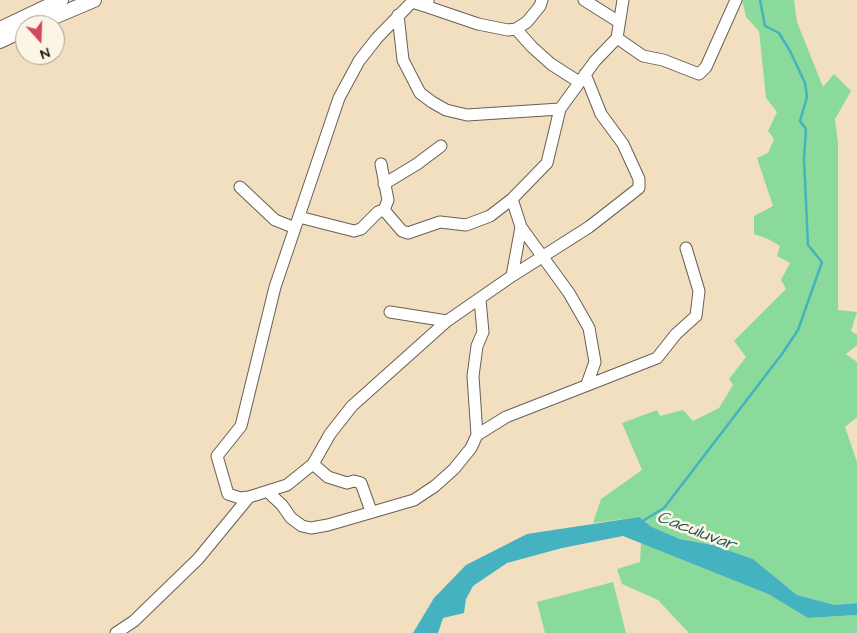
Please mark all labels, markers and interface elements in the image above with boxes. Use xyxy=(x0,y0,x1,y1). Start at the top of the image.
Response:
north arrow xyxy=(15,15,65,65)
text: N xyxy=(37,42,52,64)
water label: Caculuvar xyxy=(653,507,739,557)

